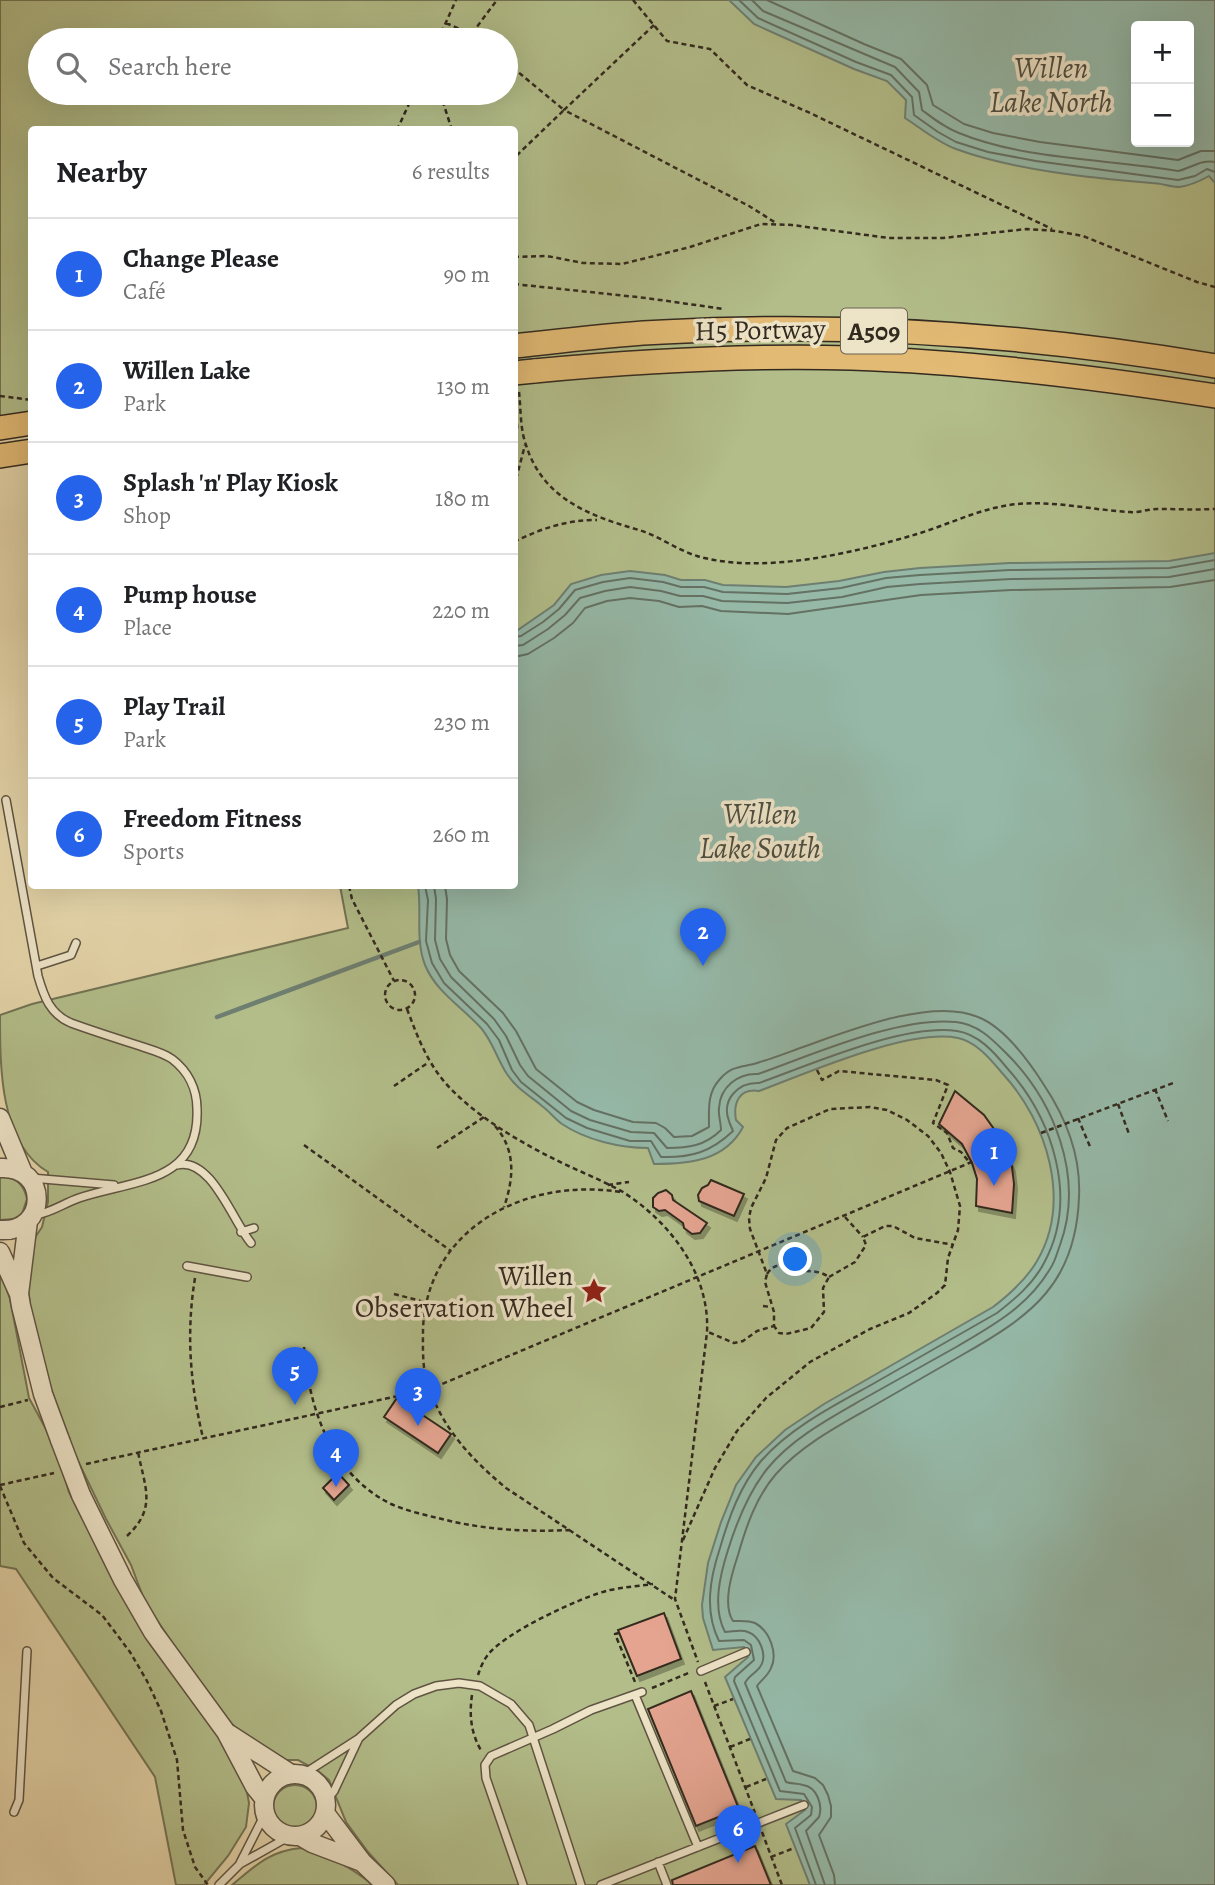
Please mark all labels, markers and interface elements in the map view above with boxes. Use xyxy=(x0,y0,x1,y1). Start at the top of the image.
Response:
map controls xyxy=(1131,21,1194,147)
button: + xyxy=(1131,21,1194,84)
search box xyxy=(28,28,518,105)
icon: search xyxy=(52,48,90,86)
water label: Willen Lake North xyxy=(990,48,1112,122)
text: Search here xyxy=(108,49,232,84)
button: − xyxy=(1131,84,1194,147)
text: Nearby xyxy=(56,152,147,192)
text: 6 results xyxy=(412,156,490,187)
text: Change Please xyxy=(123,241,279,276)
text: 1 xyxy=(75,259,83,290)
text: 90 m xyxy=(444,259,490,290)
text: Café xyxy=(123,276,166,307)
road number: A509 xyxy=(841,308,907,354)
street label: H5 Portway xyxy=(694,310,826,350)
text: Willen Lake xyxy=(123,353,251,388)
text: 2 xyxy=(73,371,85,402)
text: 130 m xyxy=(437,371,490,402)
text: Park xyxy=(123,388,166,419)
text: Splash 'n' Play Kiosk xyxy=(123,465,338,500)
text: 3 xyxy=(74,483,84,514)
text: 180 m xyxy=(435,483,490,514)
text: Shop xyxy=(123,500,171,531)
text: Pump house xyxy=(123,577,257,612)
text: 4 xyxy=(74,595,84,626)
text: 220 m xyxy=(432,595,490,626)
text: Place xyxy=(123,612,172,643)
text: Play Trail xyxy=(123,689,225,724)
text: 5 xyxy=(74,707,84,738)
text: 230 m xyxy=(434,707,490,738)
text: Park xyxy=(123,724,166,755)
water label: Willen Lake South xyxy=(699,794,821,868)
text: Freedom Fitness xyxy=(123,801,302,836)
text: 6 xyxy=(74,819,84,850)
text: 260 m xyxy=(432,819,490,850)
text: Sports xyxy=(123,836,184,867)
pin: 2 xyxy=(680,908,726,966)
pin: 1 xyxy=(971,1128,1017,1186)
your location xyxy=(778,1242,812,1276)
place label: Willen Observation Wheel xyxy=(355,1257,573,1327)
place icon: Willen Observation Wheel xyxy=(579,1276,609,1306)
pin: 5 xyxy=(272,1347,318,1405)
pin: 3 xyxy=(395,1368,441,1426)
pin: 4 xyxy=(313,1429,359,1487)
pin: 6 xyxy=(715,1805,761,1863)

